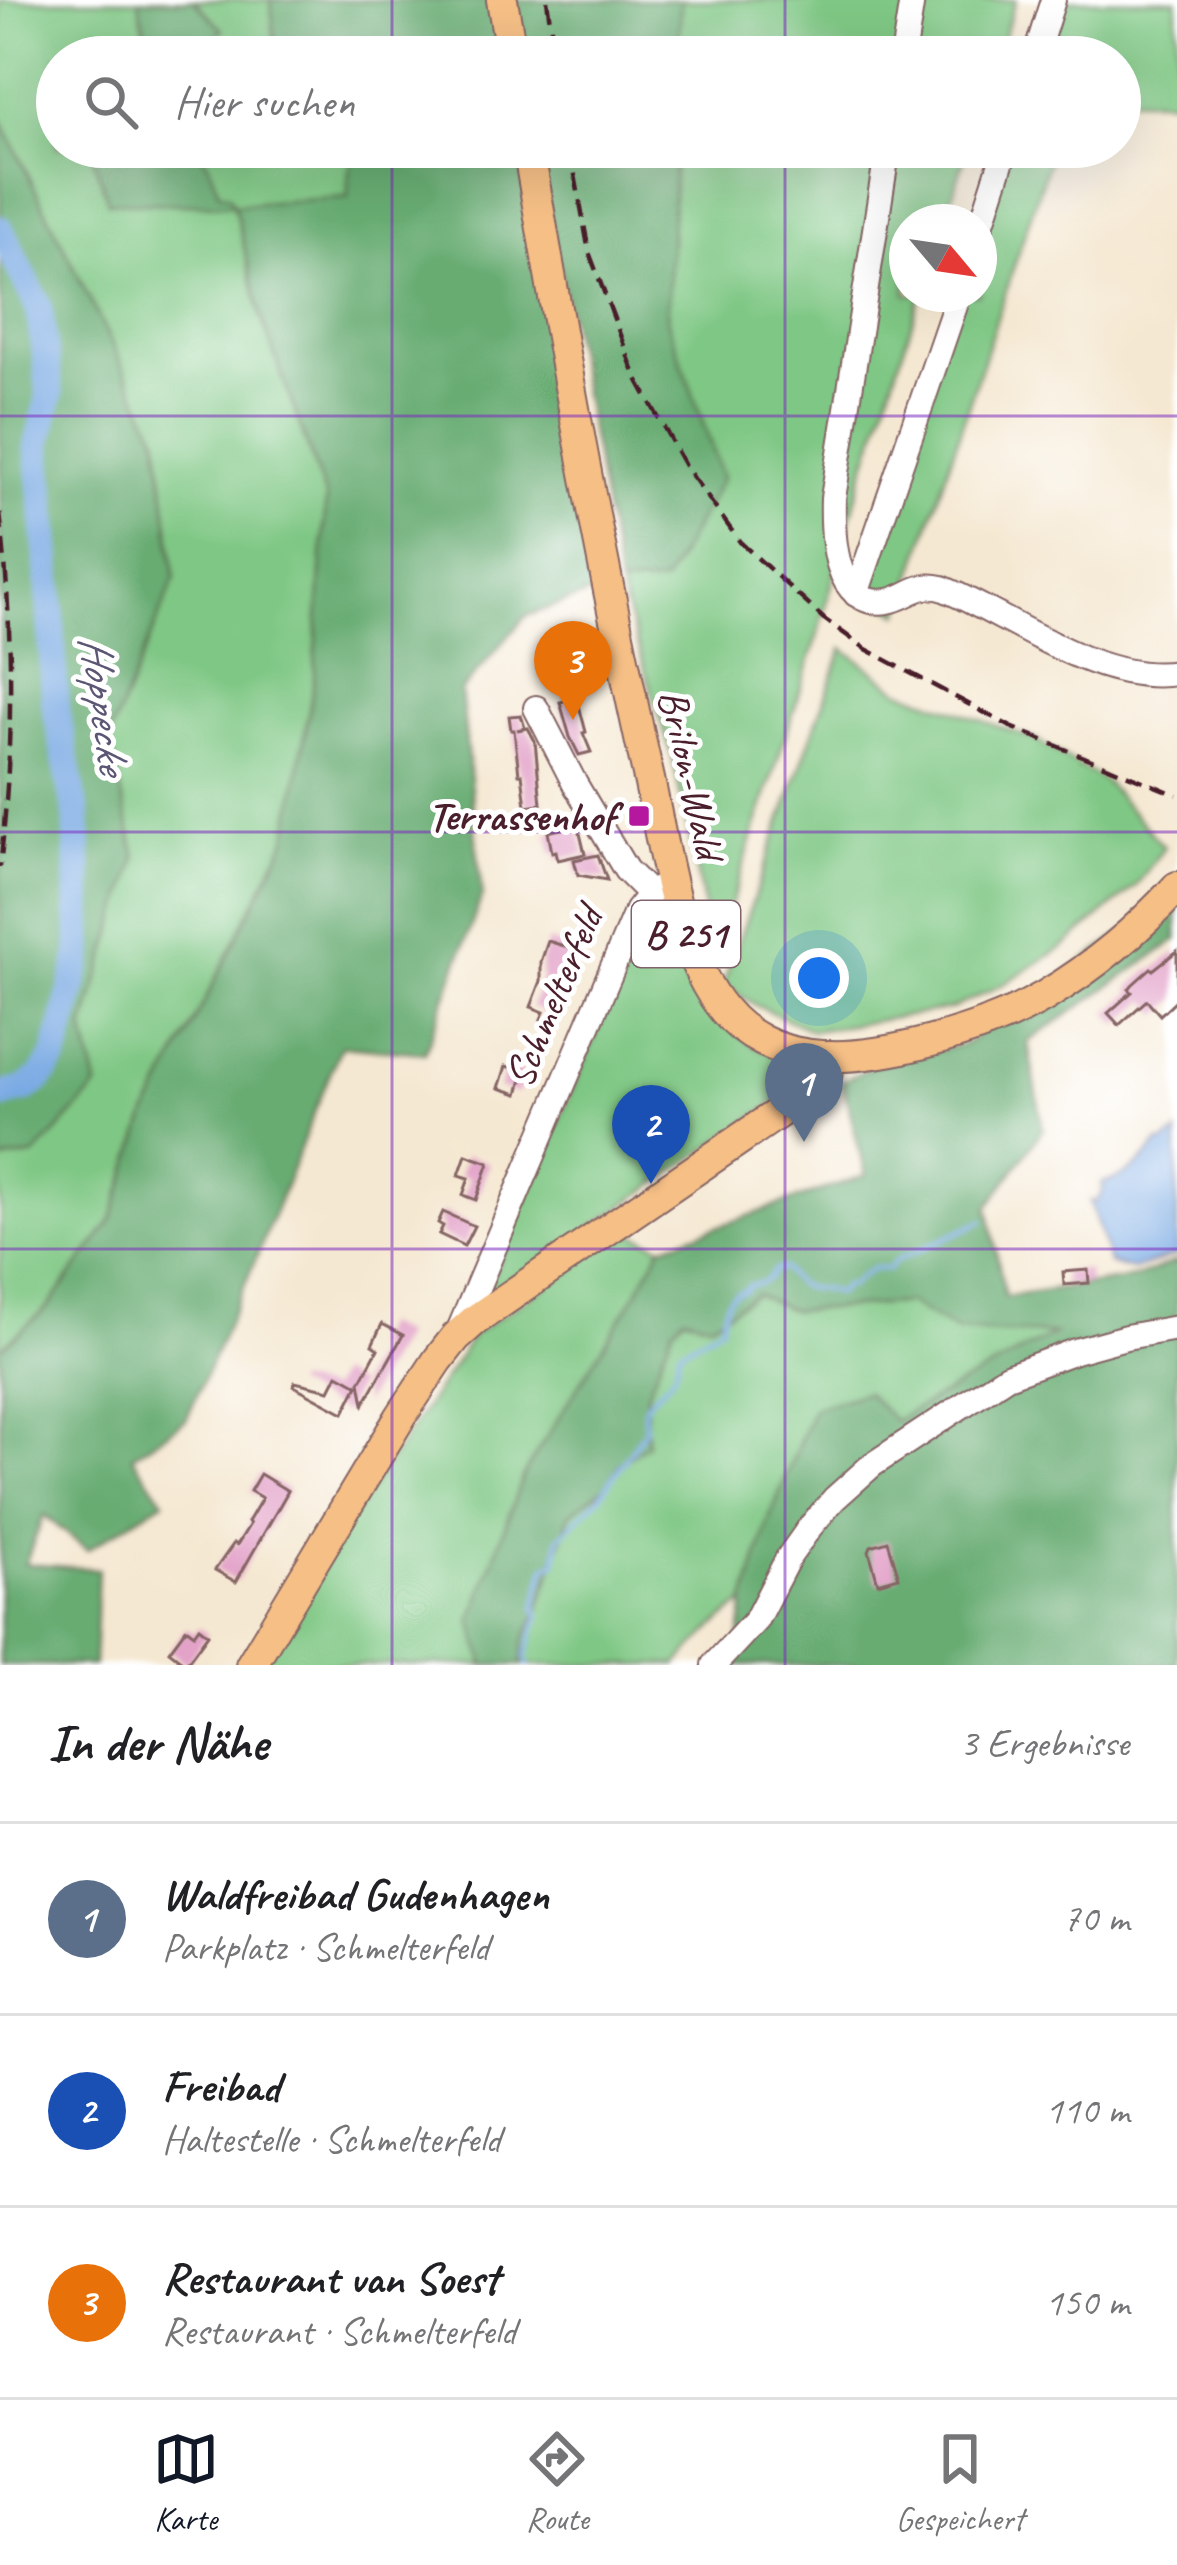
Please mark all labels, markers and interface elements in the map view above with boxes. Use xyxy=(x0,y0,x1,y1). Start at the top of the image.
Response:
search box xyxy=(36,36,1141,168)
icon: search xyxy=(78,69,144,135)
text: Hier suchen xyxy=(174,74,354,131)
north arrow xyxy=(889,204,997,312)
pin: 3 xyxy=(534,621,612,720)
water label: Hoppecke xyxy=(66,632,143,782)
street label: Brilon-Wald xyxy=(646,684,738,870)
place label: Terrassenhof xyxy=(428,790,624,843)
marker: Terrassenhof xyxy=(626,803,652,829)
street label: Schmelterfeld xyxy=(492,894,618,1095)
road number: B 251 xyxy=(632,901,740,967)
your location xyxy=(789,948,849,1008)
pin: 1 xyxy=(765,1043,843,1142)
pin: 2 xyxy=(612,1085,690,1184)
text: In der Nähe xyxy=(48,1711,267,1775)
text: 3 Ergebnisse xyxy=(960,1719,1129,1768)
text: Waldfreibad Gudenhagen xyxy=(162,1866,549,1923)
text: 1 xyxy=(78,1894,96,1943)
text: 70 m xyxy=(1063,1894,1129,1943)
text: Parkplatz · Schmelterfeld xyxy=(162,1923,489,1972)
text: Freibad xyxy=(162,2058,280,2115)
text: 2 xyxy=(78,2086,96,2135)
text: 110 m xyxy=(1045,2086,1129,2135)
text: Haltestelle · Schmelterfeld xyxy=(162,2115,501,2164)
text: Restaurant van Soest xyxy=(162,2250,499,2307)
text: 3 xyxy=(78,2278,96,2327)
text: 150 m xyxy=(1045,2278,1129,2327)
text: Restaurant · Schmelterfeld xyxy=(162,2307,516,2356)
tab: Karte xyxy=(153,2426,219,2540)
tab: Route xyxy=(524,2426,590,2540)
tab: Gespeichert xyxy=(896,2426,1024,2540)

